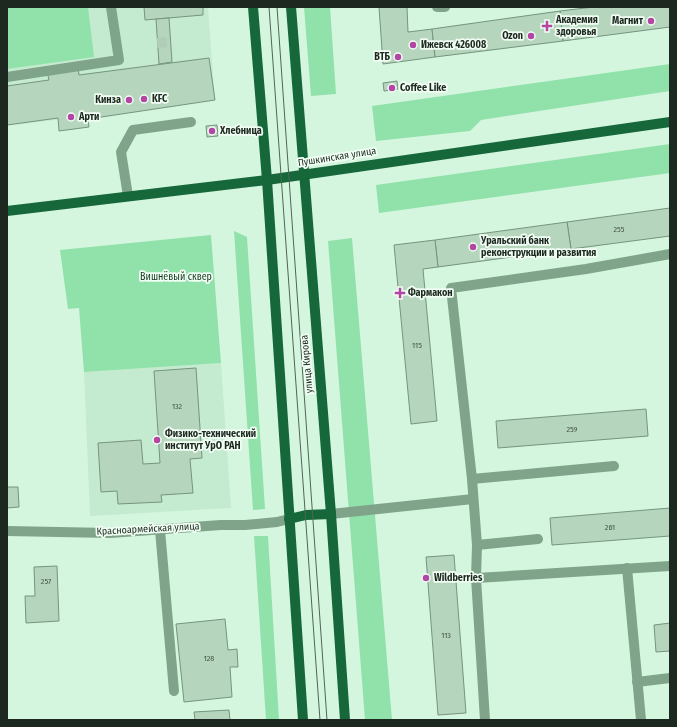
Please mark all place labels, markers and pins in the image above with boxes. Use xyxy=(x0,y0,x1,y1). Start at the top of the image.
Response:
place label: Академия здоровья xyxy=(555,14,598,38)
place label: Магнит xyxy=(612,15,644,27)
marker: Магнит xyxy=(646,16,656,26)
marker: Академия здоровья xyxy=(541,20,553,32)
place label: Ozon xyxy=(502,30,523,42)
marker: Ozon xyxy=(526,31,536,41)
place label: Ижевск 426008 xyxy=(421,39,487,51)
marker: Ижевск 426008 xyxy=(408,40,418,50)
place label: ВТБ xyxy=(374,51,391,63)
marker: ВТБ xyxy=(393,52,403,62)
place label: Coffee Like xyxy=(400,82,446,94)
marker: Coffee Like xyxy=(387,83,397,93)
place label: KFC xyxy=(152,93,168,105)
place label: Кинза xyxy=(95,94,121,106)
marker: KFC xyxy=(139,94,149,104)
marker: Кинза xyxy=(124,95,134,105)
place label: Арти xyxy=(78,111,99,123)
marker: Арти xyxy=(66,112,76,122)
place label: Хлебница xyxy=(219,125,262,137)
marker: Хлебница xyxy=(207,126,217,136)
place label: Уральский банк реконструкции и развития xyxy=(480,235,596,259)
marker: Уральский банк реконструкции и развития xyxy=(468,242,478,252)
place label: Фармакон xyxy=(408,287,453,299)
marker: Фармакон xyxy=(395,288,405,298)
place label: Физико-технический институт УрО РАН xyxy=(165,428,256,452)
marker: Физико-технический институт УрО РАН xyxy=(152,435,162,445)
place label: Wildberries xyxy=(434,572,483,584)
marker: Wildberries xyxy=(421,573,431,583)

